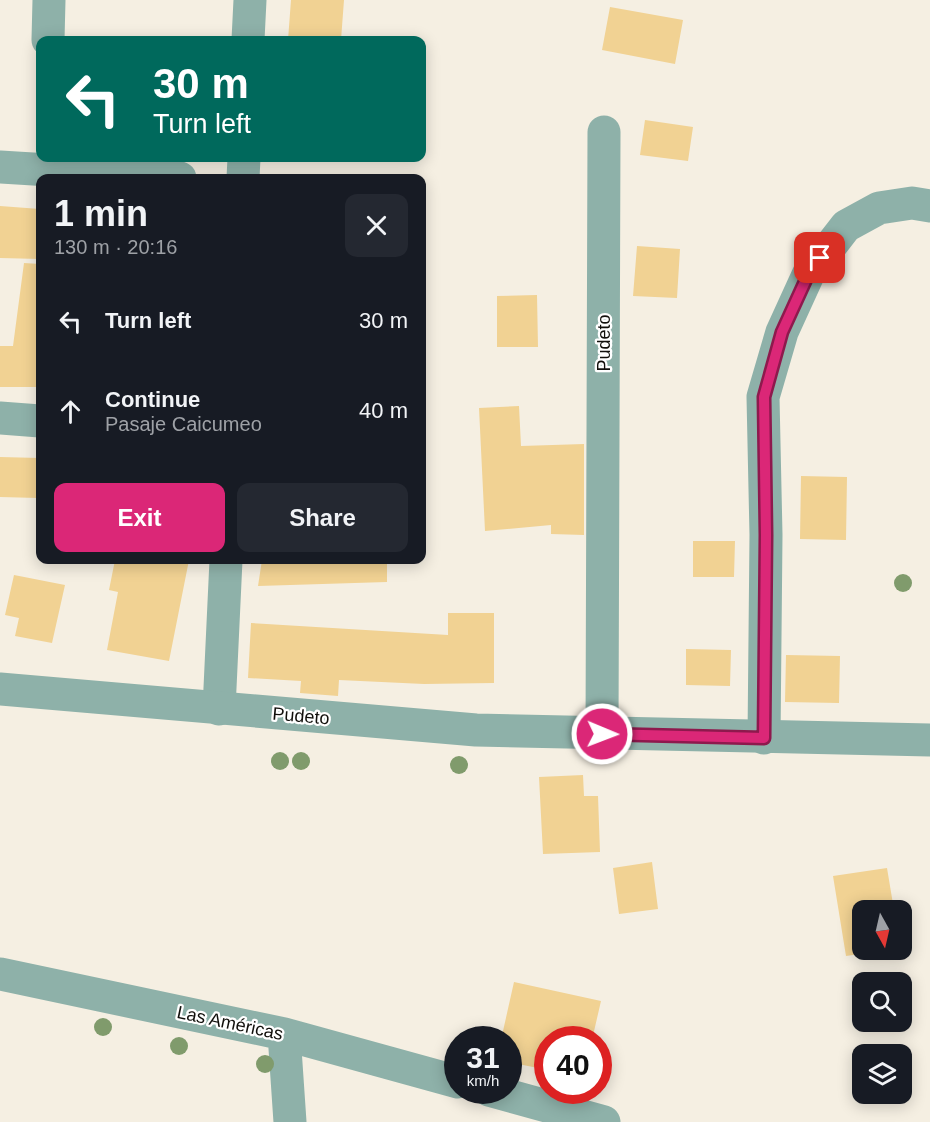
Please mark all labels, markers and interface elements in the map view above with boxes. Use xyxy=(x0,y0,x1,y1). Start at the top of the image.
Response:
icon: left xyxy=(54,60,132,138)
text: 30 m xyxy=(153,60,249,107)
text: Turn left xyxy=(153,109,251,139)
text: 1 min xyxy=(54,193,148,234)
button: close xyxy=(345,194,408,257)
pin xyxy=(794,232,845,283)
text: 130 m · 20:16 xyxy=(54,236,177,258)
icon: arrive xyxy=(803,241,836,274)
icon: left xyxy=(54,305,87,338)
text: Turn left xyxy=(105,308,191,333)
text: 30 m xyxy=(359,308,408,333)
street label: Pudeto xyxy=(594,314,614,372)
text: Continue xyxy=(105,387,200,412)
icon: ahead xyxy=(54,395,87,428)
text: 40 m xyxy=(359,398,408,423)
text: Pasaje Caicumeo xyxy=(105,413,262,435)
button: Exit xyxy=(54,483,225,552)
button: Share xyxy=(237,483,408,552)
position arrow xyxy=(570,702,634,766)
street label: Pudeto xyxy=(272,704,330,728)
north arrow xyxy=(852,900,912,960)
map controls xyxy=(852,900,912,1104)
button: search xyxy=(852,972,912,1032)
street label: Las Américas xyxy=(175,1002,285,1044)
speed limit sign: 40 xyxy=(534,1026,612,1104)
text: 31 xyxy=(466,1041,500,1074)
button: layers xyxy=(852,1044,912,1104)
text: km/h xyxy=(467,1072,499,1089)

